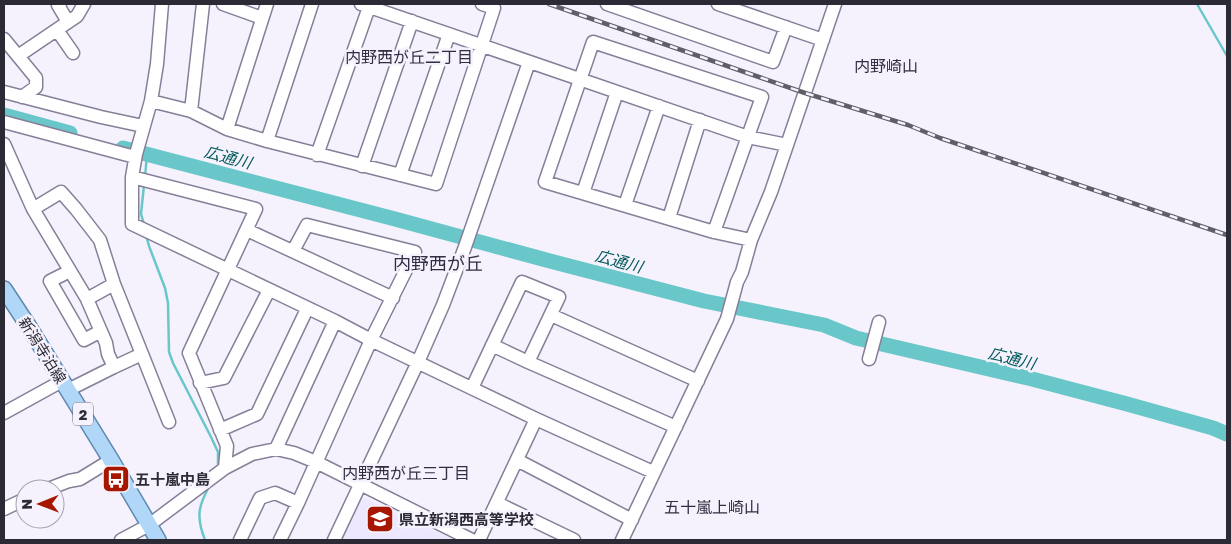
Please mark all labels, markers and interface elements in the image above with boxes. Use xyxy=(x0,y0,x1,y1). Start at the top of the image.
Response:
district label: 内野西が丘二丁目 xyxy=(345,47,473,67)
district label: 内野崎山 xyxy=(854,56,918,76)
water label: 広通川 xyxy=(202,141,256,173)
water label: 広通川 xyxy=(593,245,647,277)
district label: 内野西が丘 xyxy=(393,252,483,274)
street label: 新潟寺泊線 xyxy=(15,313,71,387)
water label: 広通川 xyxy=(986,342,1040,374)
road number: 2 xyxy=(73,402,93,426)
district label: 内野西が丘三丁目 xyxy=(342,463,470,483)
bus stop icon: 五十嵐中島 xyxy=(101,464,131,494)
place label: 五十嵐中島 xyxy=(135,470,210,488)
north arrow xyxy=(15,479,65,529)
district label: 五十嵐上崎山 xyxy=(664,497,760,517)
text: N xyxy=(18,499,35,510)
school or university icon: 県立新潟西高等学校 xyxy=(365,504,395,534)
place label: 県立新潟西高等学校 xyxy=(399,510,534,528)

